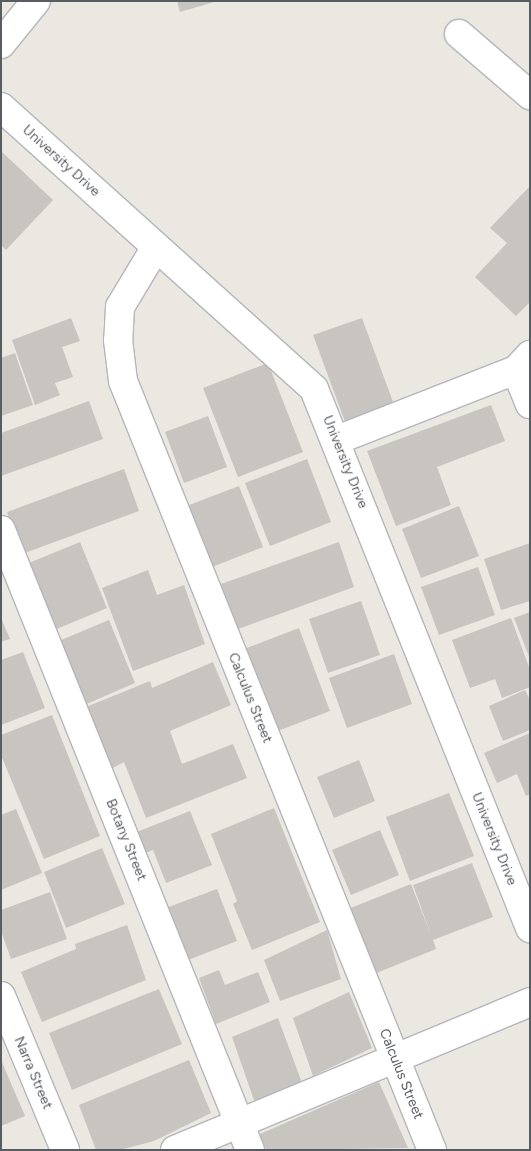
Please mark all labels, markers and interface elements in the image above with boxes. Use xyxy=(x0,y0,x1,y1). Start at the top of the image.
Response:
street label: University Drive xyxy=(19,122,103,200)
street label: University Drive xyxy=(319,413,371,511)
street label: Calculus Street xyxy=(224,650,276,746)
street label: University Drive xyxy=(468,790,520,888)
street label: Botany Street xyxy=(102,797,150,883)
street label: Calculus Street xyxy=(375,1026,427,1122)
street label: Narra Street xyxy=(10,1034,56,1112)

